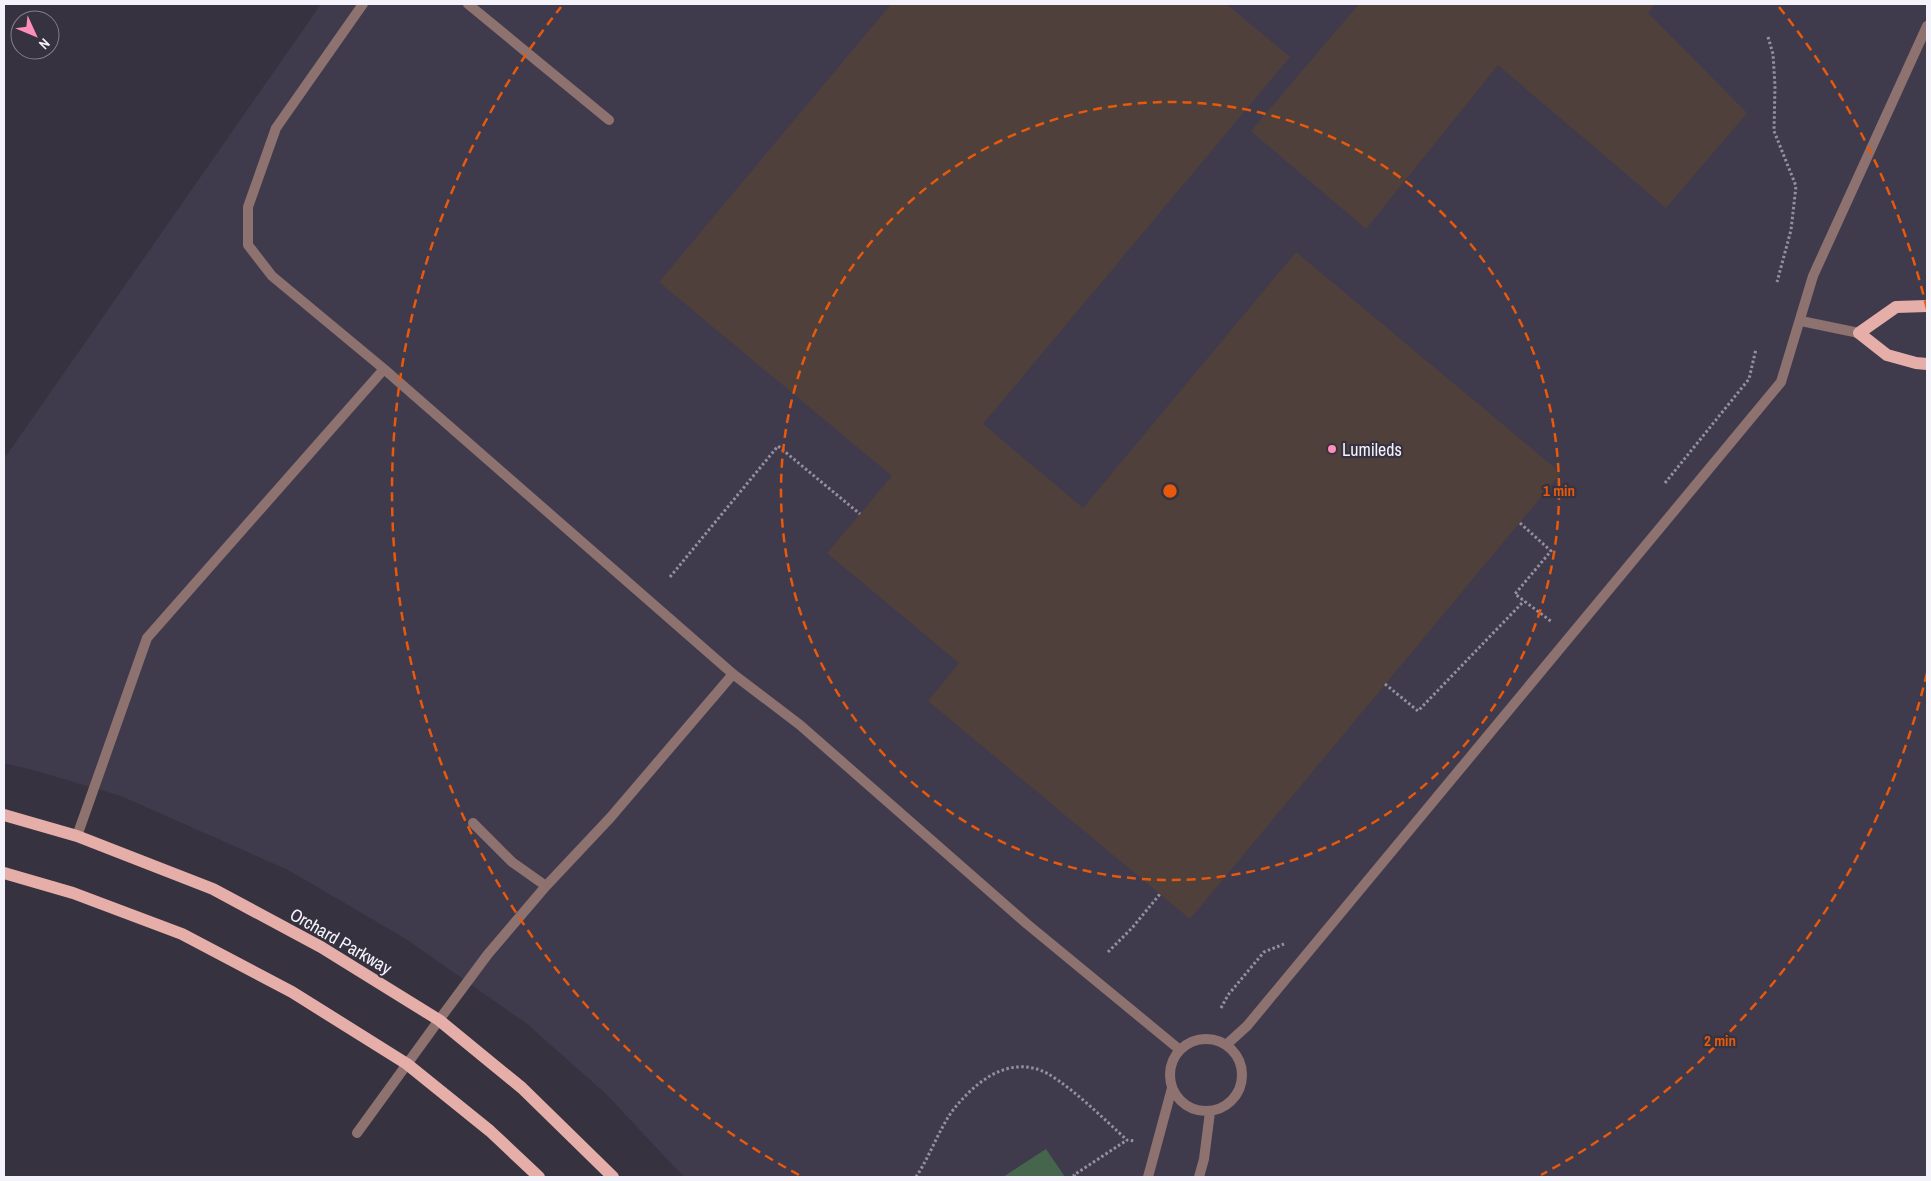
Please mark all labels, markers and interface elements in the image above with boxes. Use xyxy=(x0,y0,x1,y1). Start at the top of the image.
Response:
north arrow xyxy=(10,10,60,60)
text: N xyxy=(35,35,54,53)
place label: Lumileds xyxy=(1342,437,1402,462)
marker: Lumileds xyxy=(1326,443,1338,455)
text: 1 min xyxy=(1543,480,1575,501)
centre of rings xyxy=(1161,482,1179,500)
street label: Orchard Parkway xyxy=(285,902,397,981)
text: 2 min xyxy=(1704,1030,1736,1051)

